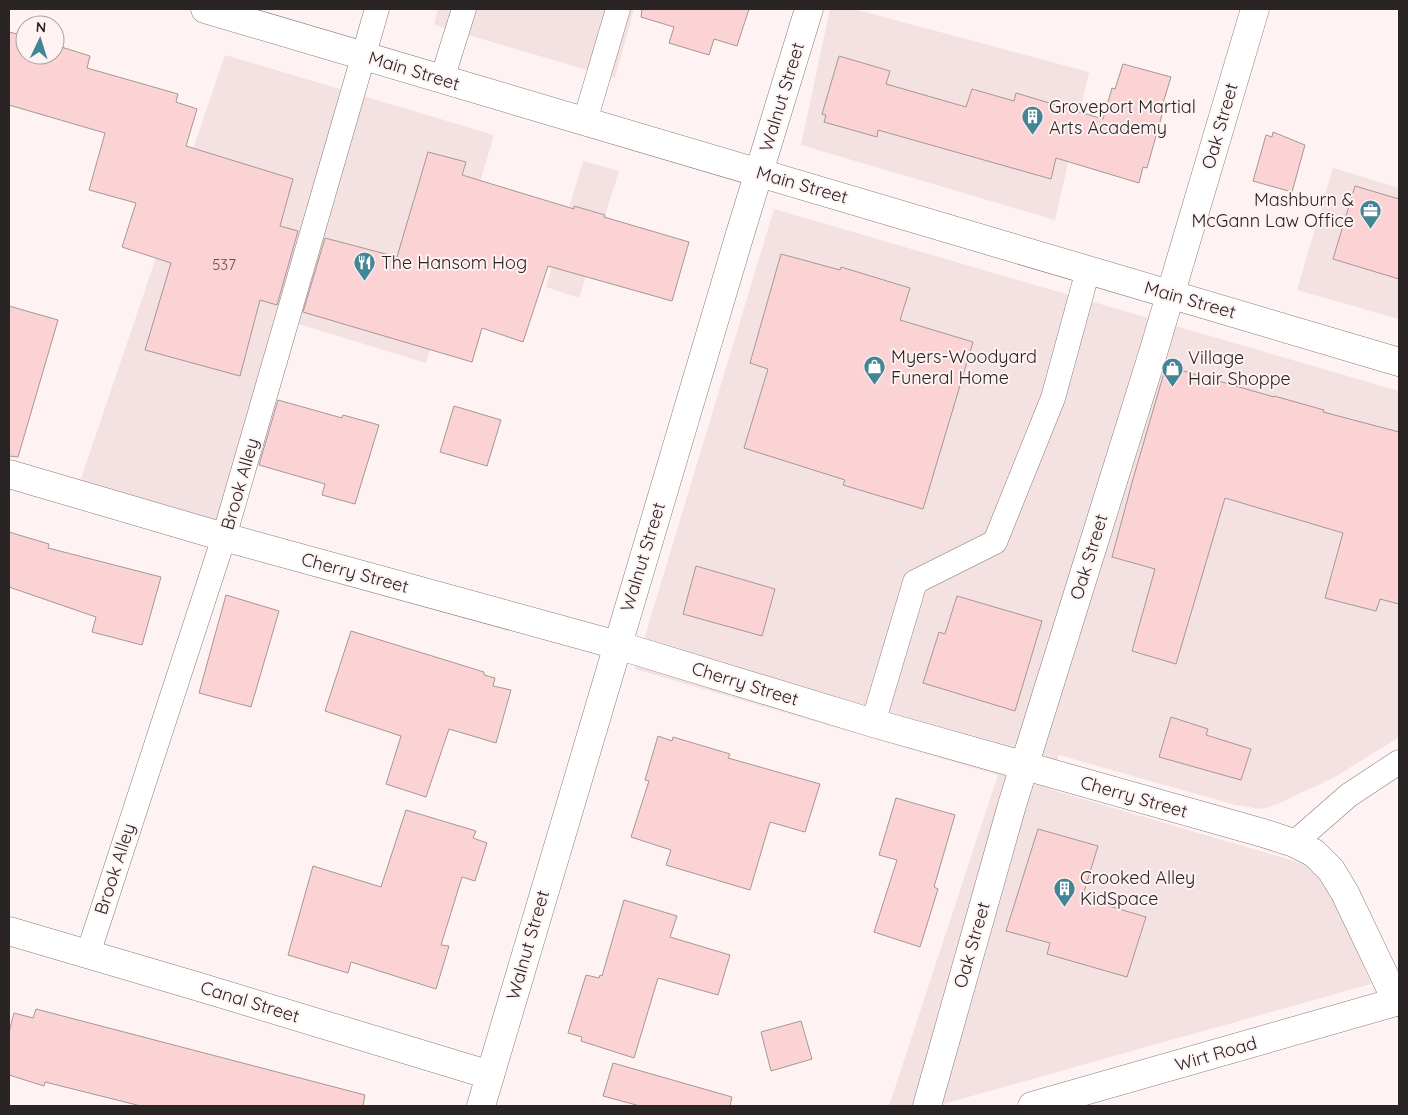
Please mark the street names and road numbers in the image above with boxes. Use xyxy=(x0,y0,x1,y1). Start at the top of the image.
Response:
street label: Walnut Street xyxy=(754,39,809,154)
street label: Main Street xyxy=(366,46,463,95)
street label: Oak Street xyxy=(1196,80,1243,172)
street label: Main Street xyxy=(754,160,851,209)
street label: Main Street xyxy=(1142,275,1239,324)
street label: Brook Alley xyxy=(215,435,264,532)
street label: Walnut Street xyxy=(615,499,670,614)
street label: Oak Street xyxy=(1065,511,1112,603)
street label: Cherry Street xyxy=(299,547,411,598)
street label: Cherry Street xyxy=(689,656,801,711)
street label: Cherry Street xyxy=(1078,770,1190,823)
street label: Brook Alley xyxy=(89,820,140,917)
street label: Walnut Street xyxy=(501,887,554,1002)
street label: Oak Street xyxy=(948,899,995,991)
street label: Canal Street xyxy=(198,976,302,1027)
street label: Wirt Road xyxy=(1172,1031,1259,1076)

